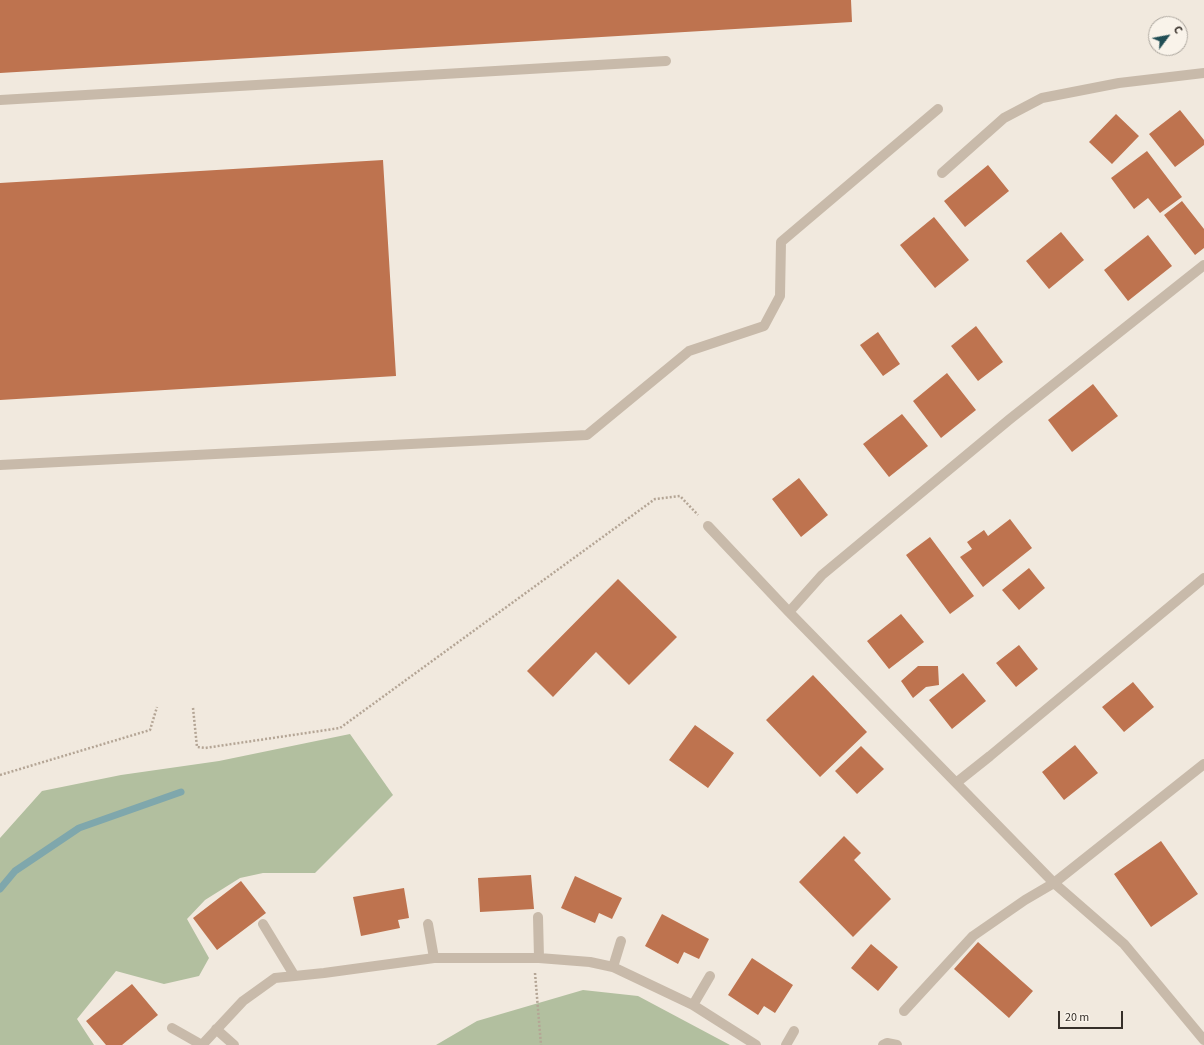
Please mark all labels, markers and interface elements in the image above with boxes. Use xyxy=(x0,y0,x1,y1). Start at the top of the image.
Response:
north arrow xyxy=(1148,16,1188,56)
text: С xyxy=(1170,23,1186,37)
scale bar xyxy=(1060,1003,1125,1029)
text: 20 m xyxy=(1065,1009,1089,1026)

